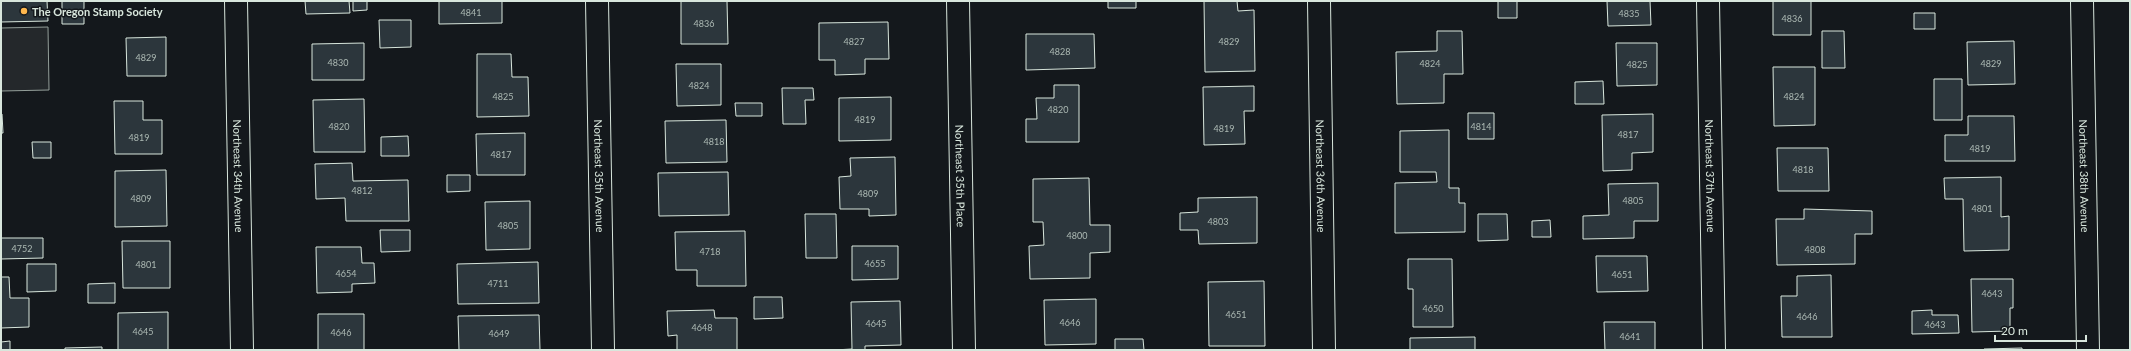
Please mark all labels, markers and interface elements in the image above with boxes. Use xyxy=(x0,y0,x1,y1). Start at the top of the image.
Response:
place label: The Oregon Stamp Society xyxy=(32,5,163,18)
marker: The Oregon Stamp Society xyxy=(19,6,29,16)
house number: 4841 xyxy=(461,7,481,18)
house number: 4835 xyxy=(1619,8,1639,19)
house number: 4836 xyxy=(1782,13,1802,24)
house number: 4836 xyxy=(694,18,714,29)
house number: 4827 xyxy=(844,36,864,47)
house number: 4829 xyxy=(1219,36,1239,47)
house number: 4828 xyxy=(1050,46,1070,57)
house number: 4829 xyxy=(136,52,156,63)
house number: 4830 xyxy=(328,57,348,68)
house number: 4824 xyxy=(1420,58,1440,69)
house number: 4829 xyxy=(1981,58,2001,69)
house number: 4825 xyxy=(1627,59,1647,70)
house number: 4824 xyxy=(689,80,709,91)
house number: 4825 xyxy=(493,91,513,102)
house number: 4824 xyxy=(1784,91,1804,102)
house number: 4820 xyxy=(1048,104,1068,115)
house number: 4819 xyxy=(855,114,875,125)
street label: Northeast 34th Avenue xyxy=(232,119,246,233)
street label: Northeast 35th Avenue xyxy=(593,119,607,233)
street label: Northeast 36th Avenue xyxy=(1314,119,1329,233)
street label: Northeast 37th Avenue xyxy=(1704,119,1718,233)
street label: Northeast 38th Avenue xyxy=(2078,119,2092,233)
house number: 4820 xyxy=(329,121,349,132)
house number: 4814 xyxy=(1471,121,1491,132)
house number: 4819 xyxy=(1214,123,1234,134)
street label: Northeast 35th Place xyxy=(954,124,968,228)
house number: 4817 xyxy=(1618,129,1638,140)
house number: 4819 xyxy=(129,132,149,143)
house number: 4818 xyxy=(704,136,724,147)
house number: 4819 xyxy=(1970,143,1990,154)
house number: 4817 xyxy=(491,149,511,160)
house number: 4818 xyxy=(1793,164,1813,175)
house number: 4812 xyxy=(352,185,372,196)
house number: 4809 xyxy=(858,188,878,199)
house number: 4809 xyxy=(131,193,151,204)
house number: 4805 xyxy=(1623,195,1643,206)
house number: 4801 xyxy=(1972,203,1992,214)
house number: 4803 xyxy=(1208,216,1228,227)
house number: 4805 xyxy=(498,220,518,231)
house number: 4800 xyxy=(1067,230,1087,241)
house number: 4752 xyxy=(12,243,32,254)
house number: 4808 xyxy=(1805,244,1825,255)
house number: 4718 xyxy=(700,246,720,257)
house number: 4655 xyxy=(865,258,885,269)
house number: 4801 xyxy=(136,259,156,270)
house number: 4654 xyxy=(336,268,356,279)
house number: 4651 xyxy=(1612,269,1632,280)
house number: 4711 xyxy=(488,278,508,289)
house number: 4643 xyxy=(1982,288,2002,299)
house number: 4650 xyxy=(1423,303,1443,314)
house number: 4651 xyxy=(1226,309,1246,320)
house number: 4646 xyxy=(1797,311,1817,322)
house number: 4646 xyxy=(1060,317,1080,328)
scale bar xyxy=(1995,317,2086,343)
house number: 4645 xyxy=(866,318,886,329)
house number: 4643 xyxy=(1925,319,1945,330)
house number: 4648 xyxy=(692,322,712,333)
text: 20 m xyxy=(2001,323,2028,338)
house number: 4645 xyxy=(133,326,153,337)
house number: 4646 xyxy=(331,327,351,338)
house number: 4649 xyxy=(489,328,509,339)
house number: 4641 xyxy=(1620,331,1640,342)

